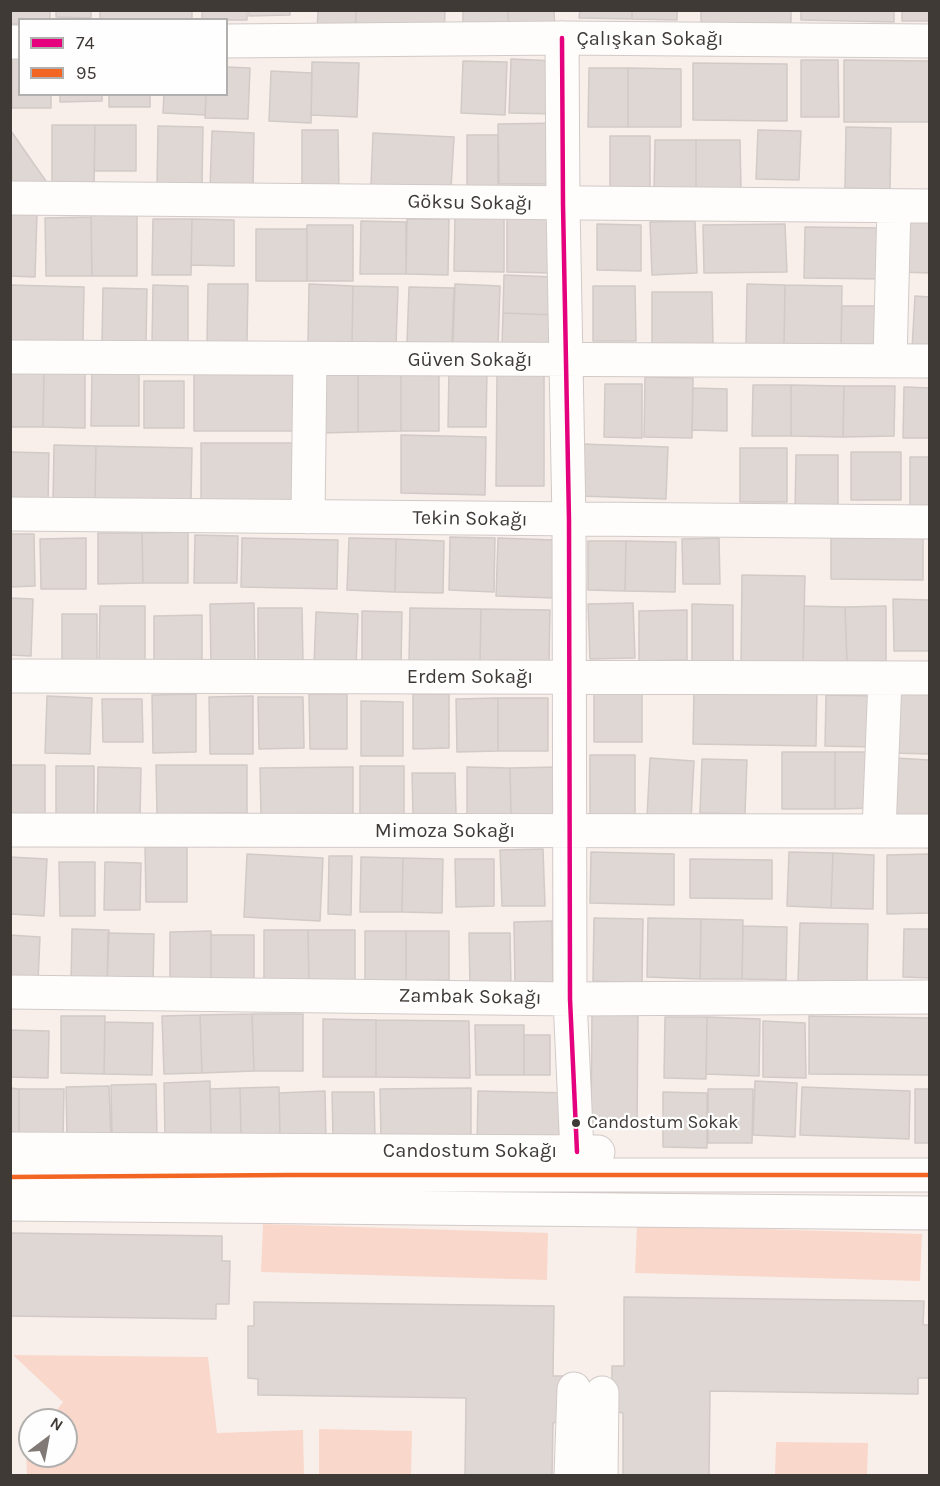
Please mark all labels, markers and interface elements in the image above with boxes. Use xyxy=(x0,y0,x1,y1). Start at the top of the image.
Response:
legend xyxy=(18,18,228,96)
street label: Çalışkan Sokağı xyxy=(577,27,723,51)
text: 74 xyxy=(76,32,95,54)
text: 95 xyxy=(76,62,97,84)
street label: Göksu Sokağı xyxy=(407,190,533,216)
street label: Güven Sokağı xyxy=(408,348,532,372)
street label: Tekin Sokağı xyxy=(412,506,528,532)
street label: Erdem Sokağı xyxy=(407,665,533,689)
street label: Mimoza Sokağı xyxy=(375,819,515,843)
street label: Zambak Sokağı xyxy=(398,984,542,1010)
place label: Candostum Sokak xyxy=(587,1112,738,1134)
marker: Candostum Sokak xyxy=(570,1117,582,1129)
street label: Candostum Sokağı xyxy=(383,1139,557,1163)
north arrow xyxy=(18,1408,78,1468)
text: N xyxy=(47,1413,67,1435)

